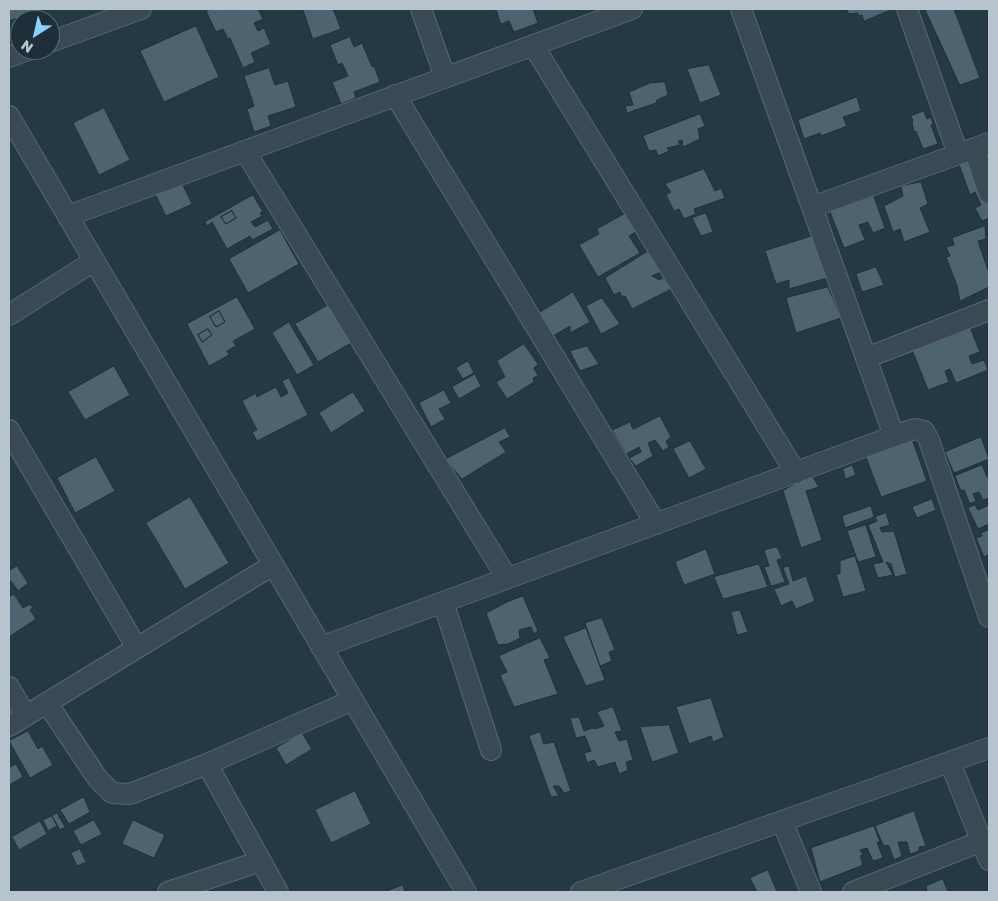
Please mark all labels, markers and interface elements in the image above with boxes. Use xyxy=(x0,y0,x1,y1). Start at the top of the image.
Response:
north arrow xyxy=(10,10,60,60)
text: N xyxy=(17,37,36,57)

